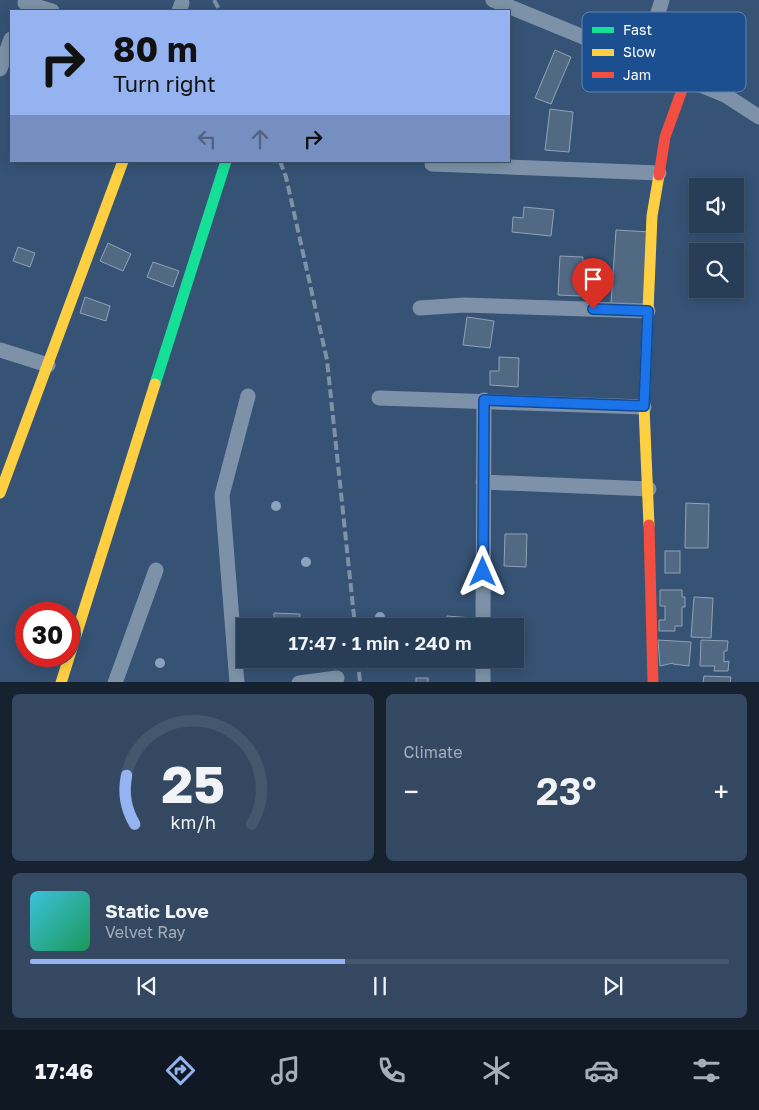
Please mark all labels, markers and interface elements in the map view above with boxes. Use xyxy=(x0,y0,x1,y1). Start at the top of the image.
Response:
legend xyxy=(582,12,746,92)
text: Fast xyxy=(623,21,652,38)
text: 80 m xyxy=(113,28,198,70)
icon: right xyxy=(30,30,95,95)
text: Slow xyxy=(623,43,656,60)
text: Jam xyxy=(623,66,651,83)
text: Turn right xyxy=(113,70,216,97)
icon: left xyxy=(193,125,221,153)
icon: ahead xyxy=(246,125,274,153)
icon: right xyxy=(299,125,327,153)
map controls xyxy=(689,178,744,298)
button: sound xyxy=(689,178,744,233)
button: search xyxy=(689,243,744,298)
pin xyxy=(572,258,614,309)
icon: arrive xyxy=(579,265,607,293)
position arrow xyxy=(456,545,508,597)
speed limit sign: 30 xyxy=(15,602,80,667)
text: 17:47 · 1 min · 240 m xyxy=(288,631,472,654)
text: Climate xyxy=(404,742,463,762)
text: 25 xyxy=(161,752,224,814)
text: 23° xyxy=(536,768,597,813)
text: − xyxy=(404,775,419,808)
text: + xyxy=(714,775,729,808)
text: km/h xyxy=(170,811,215,833)
text: Static Love xyxy=(105,899,209,922)
text: Velvet Ray xyxy=(105,922,186,942)
icon: previous xyxy=(133,972,161,1000)
icon: pause xyxy=(366,972,394,1000)
icon: next xyxy=(599,972,627,1000)
icon: directions xyxy=(163,1053,198,1088)
icon: music xyxy=(268,1053,303,1088)
icon: phone xyxy=(374,1053,409,1088)
icon: climate xyxy=(479,1053,514,1088)
icon: car xyxy=(584,1053,619,1088)
icon: filters xyxy=(689,1053,724,1088)
text: 17:46 xyxy=(35,1057,93,1084)

